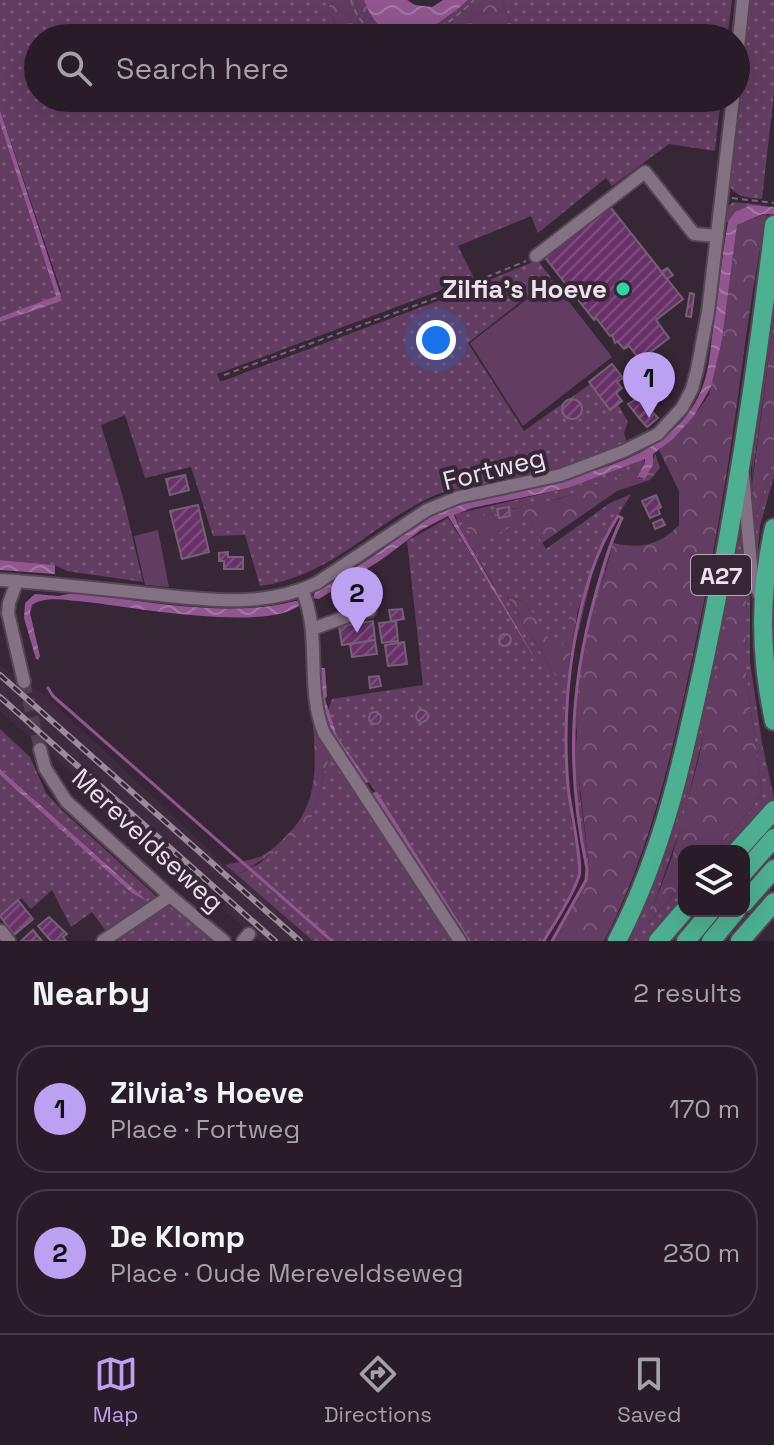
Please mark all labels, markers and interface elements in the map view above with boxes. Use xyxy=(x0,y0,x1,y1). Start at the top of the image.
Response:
search box xyxy=(24,24,750,112)
icon: search xyxy=(52,46,96,90)
text: Search here xyxy=(116,49,289,88)
place label: Zilfia's Hoeve xyxy=(442,272,607,306)
marker: Zilfia's Hoeve xyxy=(614,280,632,298)
your location xyxy=(416,320,456,360)
pin: 1 xyxy=(623,352,675,418)
street label: Fortweg xyxy=(439,440,549,498)
road number: A27 xyxy=(691,555,751,595)
pin: 2 xyxy=(331,567,383,633)
street label: Mereveldseweg xyxy=(65,761,231,919)
map controls xyxy=(678,845,750,917)
button: layers xyxy=(678,845,750,917)
text: Nearby xyxy=(32,972,150,1015)
text: 2 results xyxy=(633,976,742,1010)
text: Zilvia's Hoeve xyxy=(110,1073,304,1112)
text: 1 xyxy=(54,1092,66,1126)
text: 170 m xyxy=(669,1092,740,1126)
text: Place · Fortweg xyxy=(110,1112,300,1146)
text: De Klomp xyxy=(110,1217,245,1256)
text: 2 xyxy=(52,1236,68,1270)
text: 230 m xyxy=(663,1236,740,1270)
text: Place · Oude Mereveldseweg xyxy=(110,1256,463,1290)
tab: Map xyxy=(93,1352,139,1428)
tab: Directions xyxy=(324,1352,432,1428)
tab: Saved xyxy=(617,1352,681,1428)

